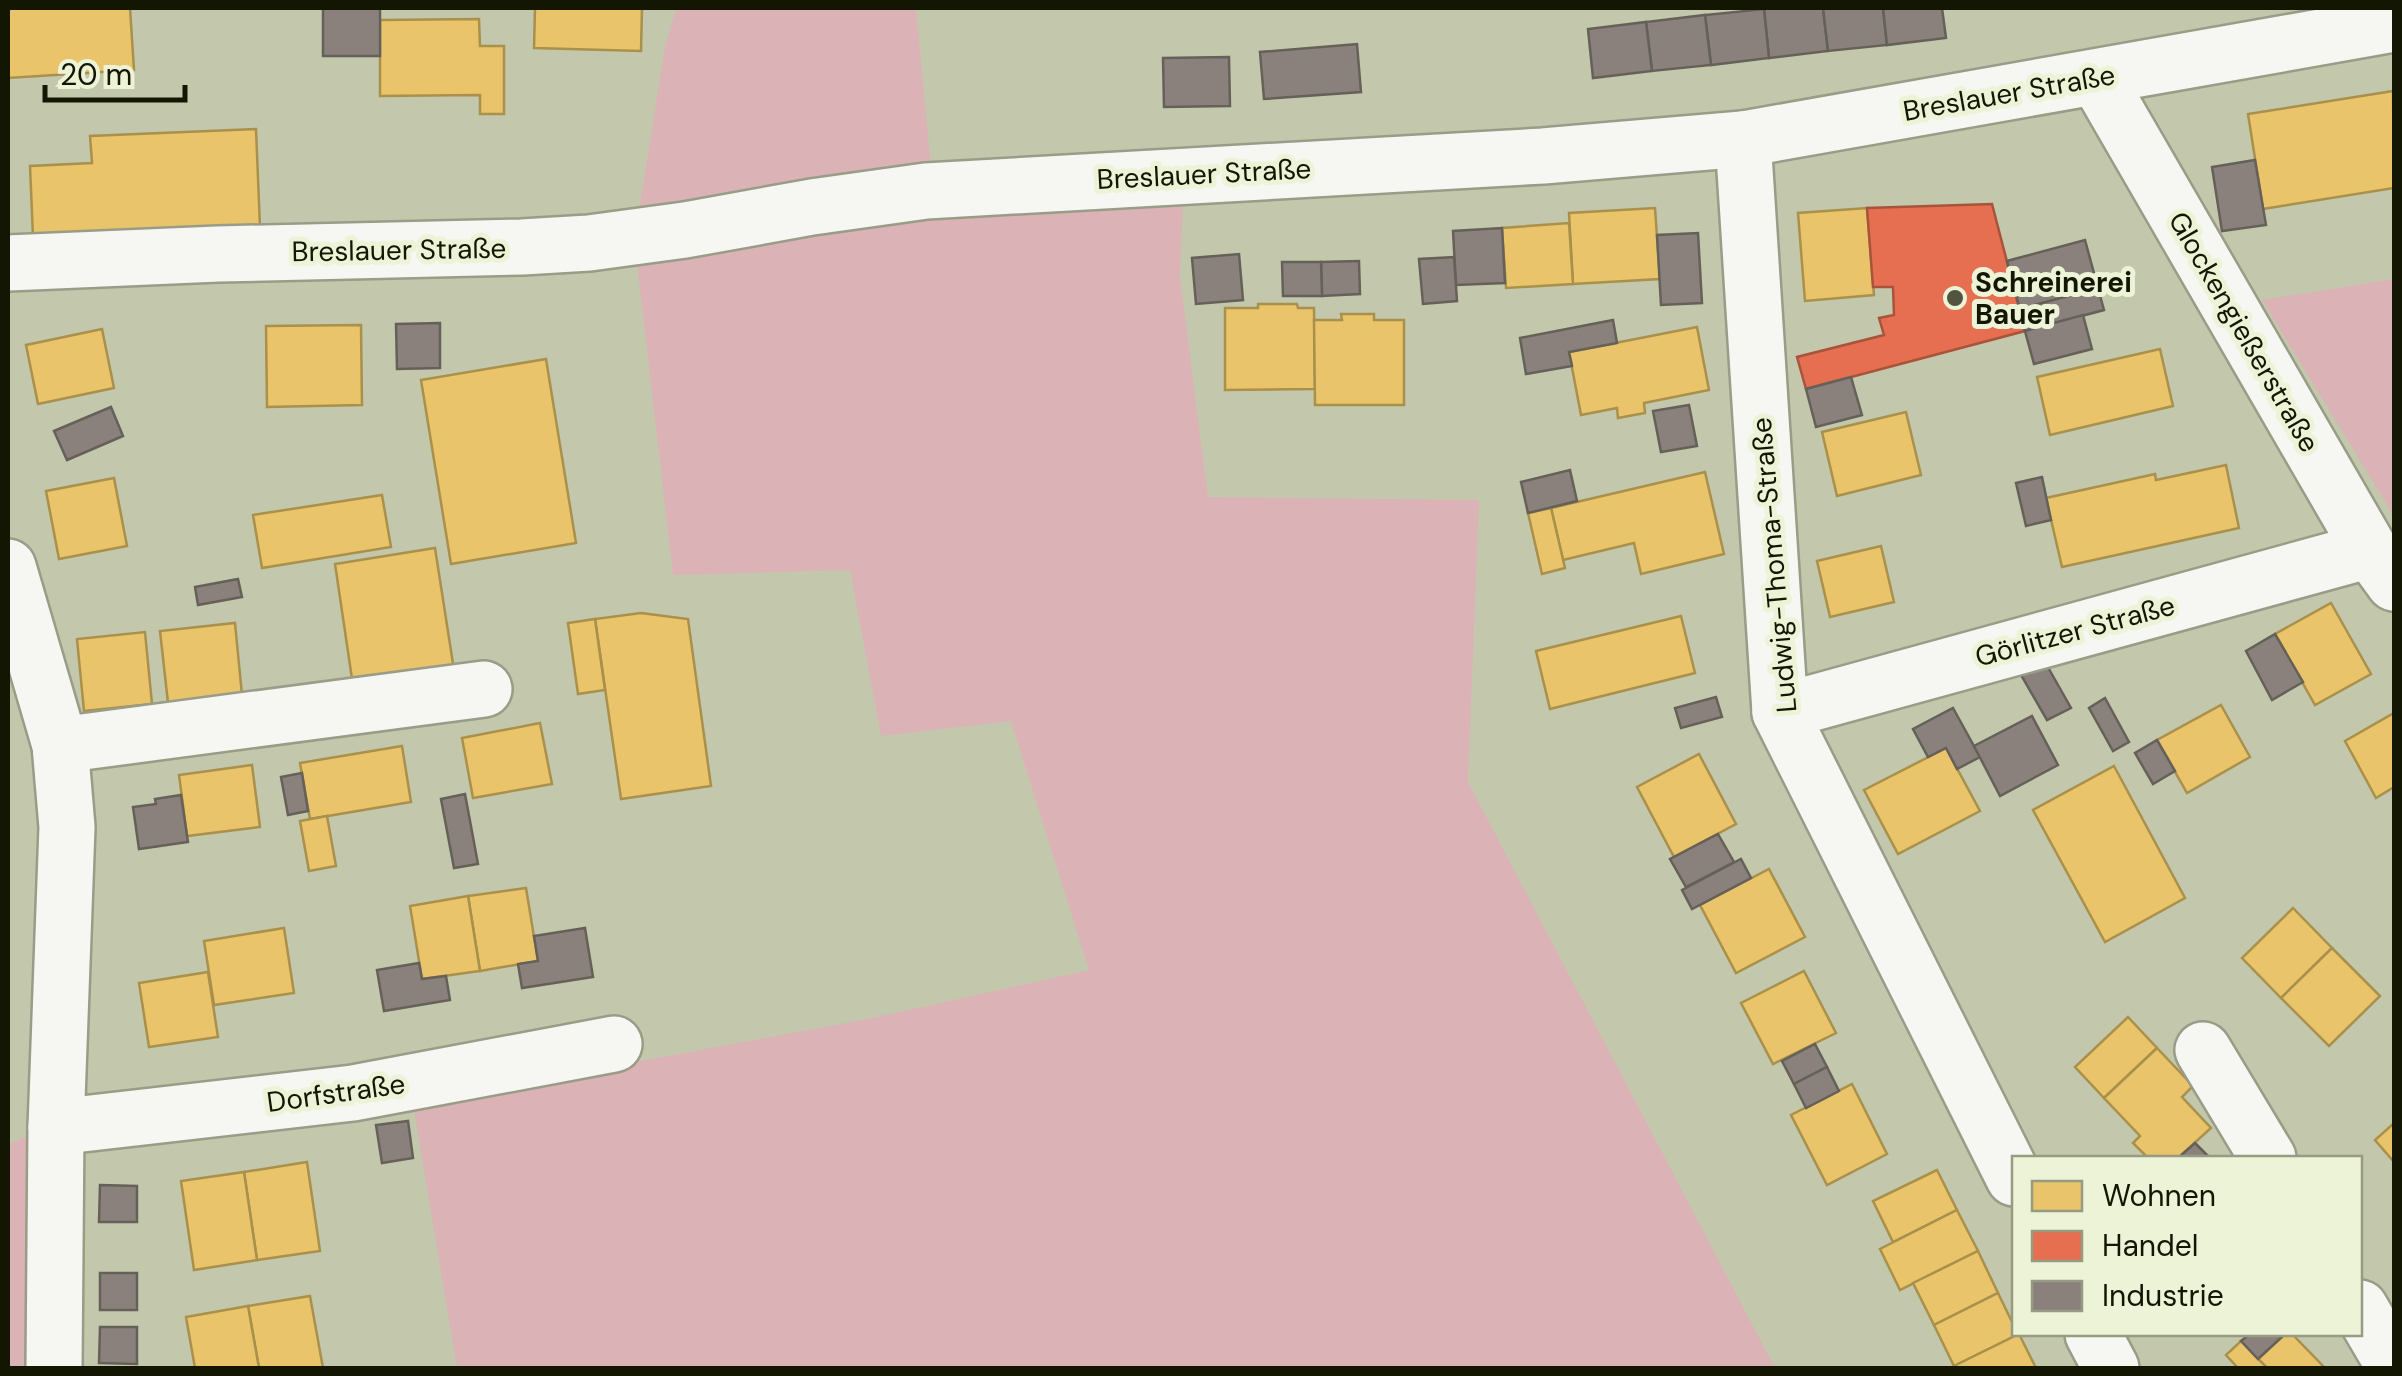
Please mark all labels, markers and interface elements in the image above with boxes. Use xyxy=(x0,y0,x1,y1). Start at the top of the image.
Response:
scale bar xyxy=(45,40,185,102)
text: 20 m xyxy=(60,55,132,94)
street label: Breslauer Straße xyxy=(1900,56,2118,130)
street label: Breslauer Straße xyxy=(1096,150,1312,198)
street label: Glockengießerstraße xyxy=(2160,205,2328,459)
street label: Breslauer Straße xyxy=(291,230,507,270)
place label: Schreinerei Bauer xyxy=(1975,264,2132,333)
marker: Schreinerei Bauer xyxy=(1944,287,1966,309)
street label: Ludwig-Thoma-Straße xyxy=(1743,416,1805,714)
street label: Görlitzer Straße xyxy=(1971,587,2179,675)
street label: Dorfstraße xyxy=(264,1065,408,1121)
legend xyxy=(2012,1156,2362,1336)
text: Wohnen xyxy=(2102,1176,2216,1215)
text: Handel xyxy=(2102,1226,2199,1265)
text: Industrie xyxy=(2102,1276,2224,1315)

